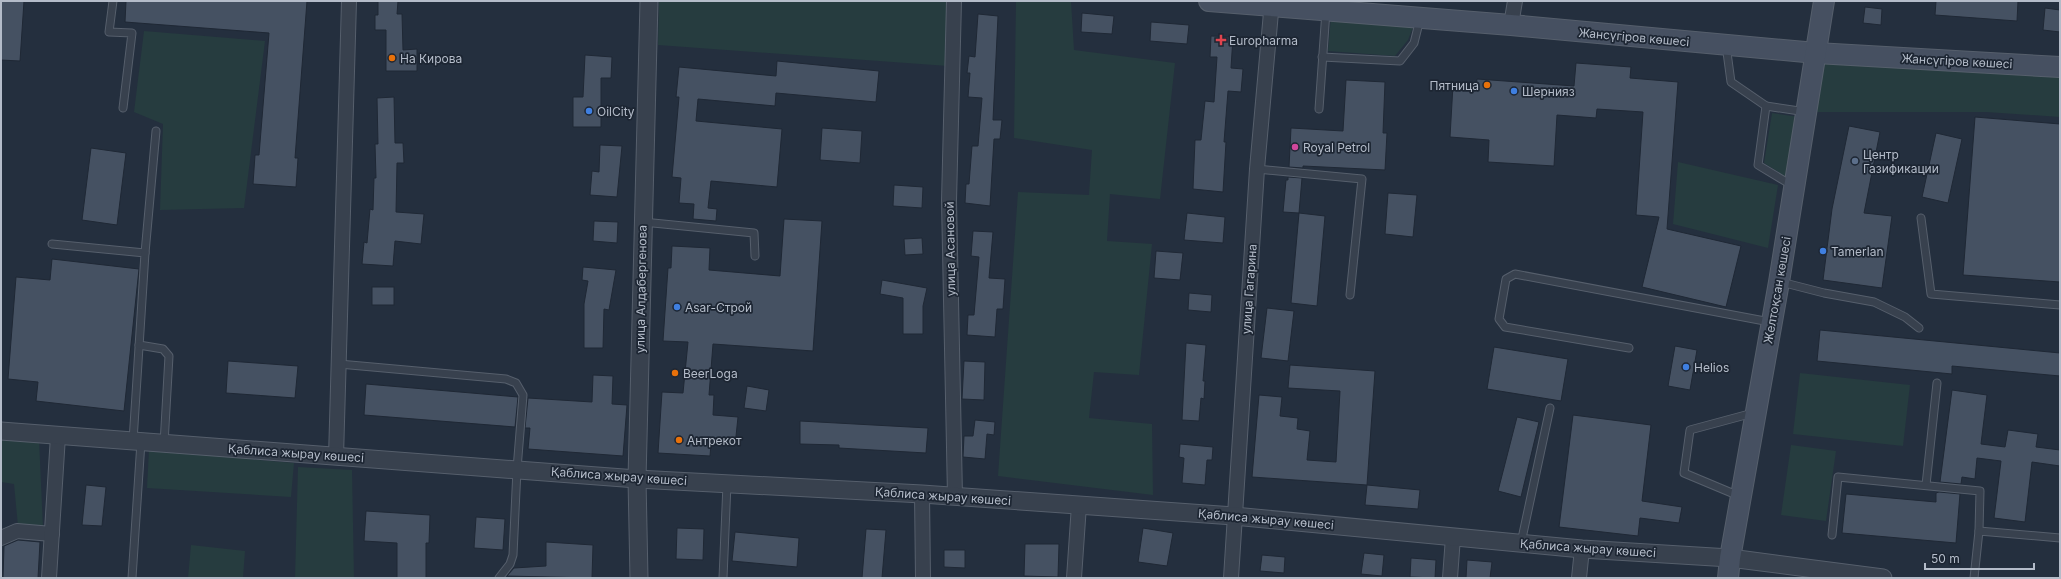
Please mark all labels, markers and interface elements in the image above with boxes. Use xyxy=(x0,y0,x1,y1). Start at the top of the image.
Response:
street label: Жансүгіров көшесі xyxy=(1578,25,1690,49)
place label: Europharma xyxy=(1229,33,1298,48)
marker: Europharma xyxy=(1216,35,1226,45)
place label: На Кирова xyxy=(400,51,462,66)
street label: Жансүгіров көшесі xyxy=(1901,51,2013,71)
marker: На Кирова xyxy=(387,53,397,63)
place label: Пятница xyxy=(1430,78,1479,93)
marker: Пятница xyxy=(1482,80,1492,90)
place label: Шернияз xyxy=(1522,84,1575,99)
marker: Шернияз xyxy=(1509,86,1519,96)
place label: OilCity xyxy=(597,104,635,119)
marker: OilCity xyxy=(584,106,594,116)
place label: Royal Petrol xyxy=(1303,140,1370,155)
marker: Royal Petrol xyxy=(1290,142,1300,152)
place label: Центр Газификации xyxy=(1863,147,1939,176)
marker: Центр Газификации xyxy=(1850,156,1860,166)
street label: улица Асановой xyxy=(942,201,958,297)
street label: улица Алдабергенова xyxy=(632,225,650,353)
street label: Желтоқсан көшесі xyxy=(1760,235,1794,345)
street label: улица Гагарина xyxy=(1238,243,1260,335)
place label: Tamerlan xyxy=(1831,244,1884,259)
marker: Tamerlan xyxy=(1818,246,1828,256)
place label: Asar-Строй xyxy=(685,300,752,315)
marker: Asar-Строй xyxy=(672,302,682,312)
place label: Helios xyxy=(1694,360,1729,375)
marker: Helios xyxy=(1681,362,1691,372)
place label: BeerLoga xyxy=(683,366,738,381)
marker: BeerLoga xyxy=(670,368,680,378)
place label: Антрекот xyxy=(687,433,742,448)
marker: Антрекот xyxy=(674,435,684,445)
street label: Қаблиса жырау көшесі xyxy=(228,441,365,465)
street label: Қаблиса жырау көшесі xyxy=(551,464,688,488)
street label: Қаблиса жырау көшесі xyxy=(875,484,1012,508)
street label: Қаблиса жырау көшесі xyxy=(1198,506,1335,532)
street label: Қаблиса жырау көшесі xyxy=(1520,536,1657,560)
scale bar xyxy=(1925,545,2034,571)
text: 50 m xyxy=(1931,551,1960,566)

